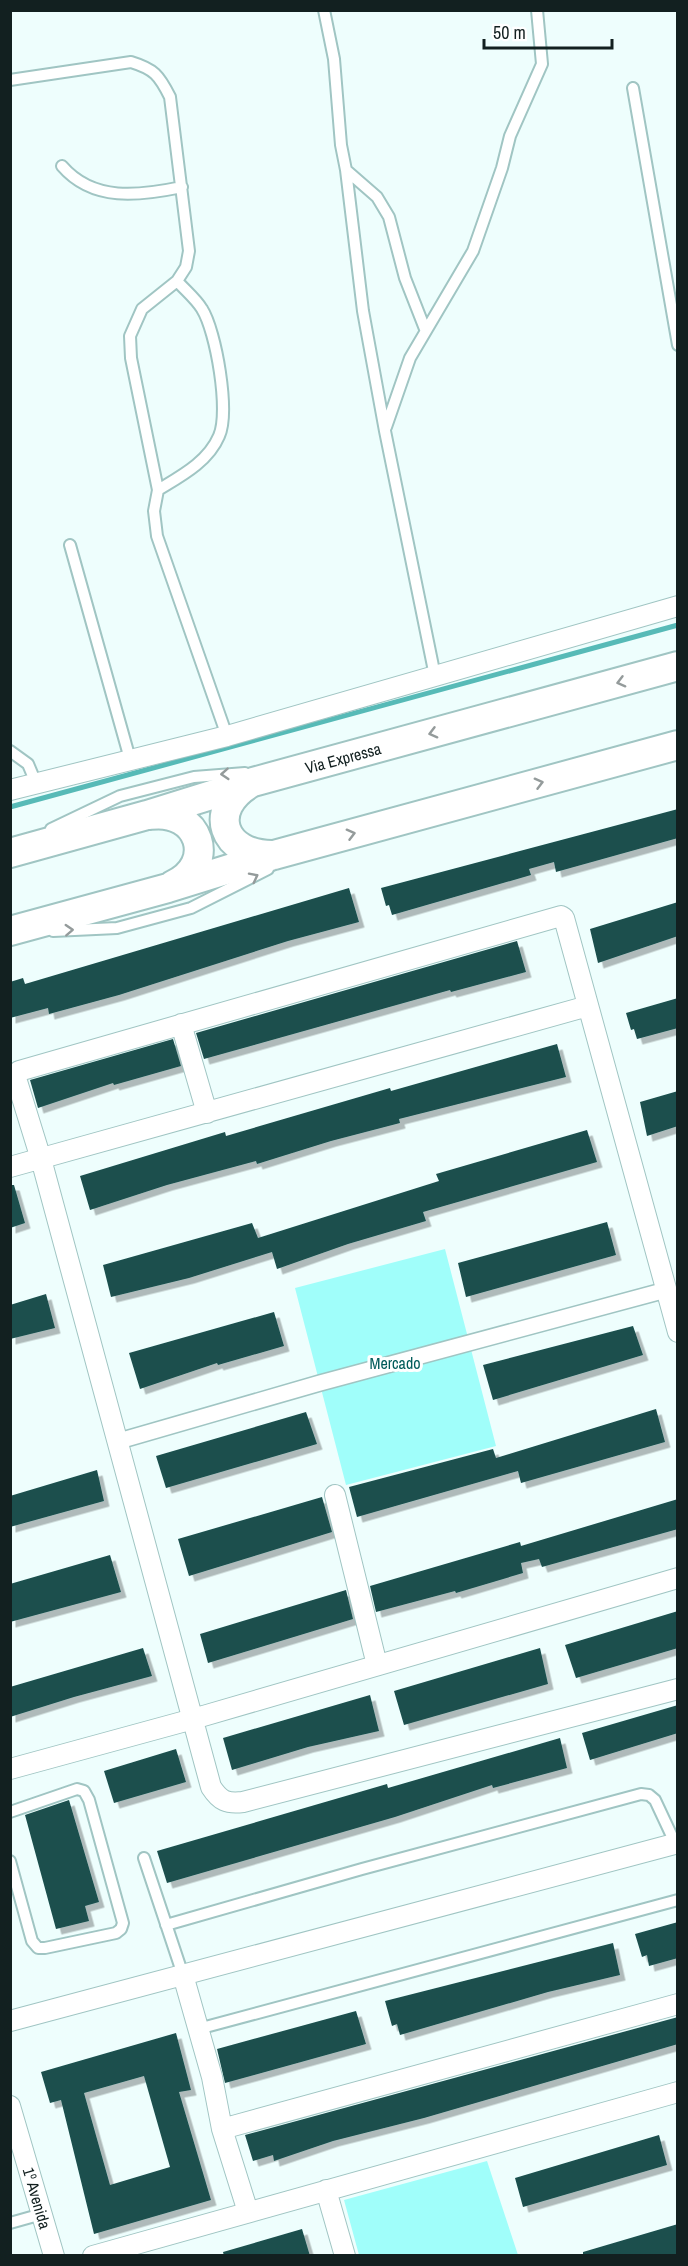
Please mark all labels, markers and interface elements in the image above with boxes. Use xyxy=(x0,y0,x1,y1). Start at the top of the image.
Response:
scale bar xyxy=(484,12,612,50)
text: 50 m xyxy=(493,20,526,45)
one-way arrow xyxy=(616,674,626,687)
one-way arrow xyxy=(428,726,439,738)
street label: Via Expressa xyxy=(303,737,384,779)
one-way arrow xyxy=(221,768,230,781)
one-way arrow xyxy=(534,777,544,790)
one-way arrow xyxy=(345,829,356,841)
one-way arrow xyxy=(247,872,258,884)
one-way arrow xyxy=(64,924,73,937)
park label: Mercado xyxy=(369,1352,421,1374)
street label: 1º Avenida xyxy=(18,2165,56,2232)

